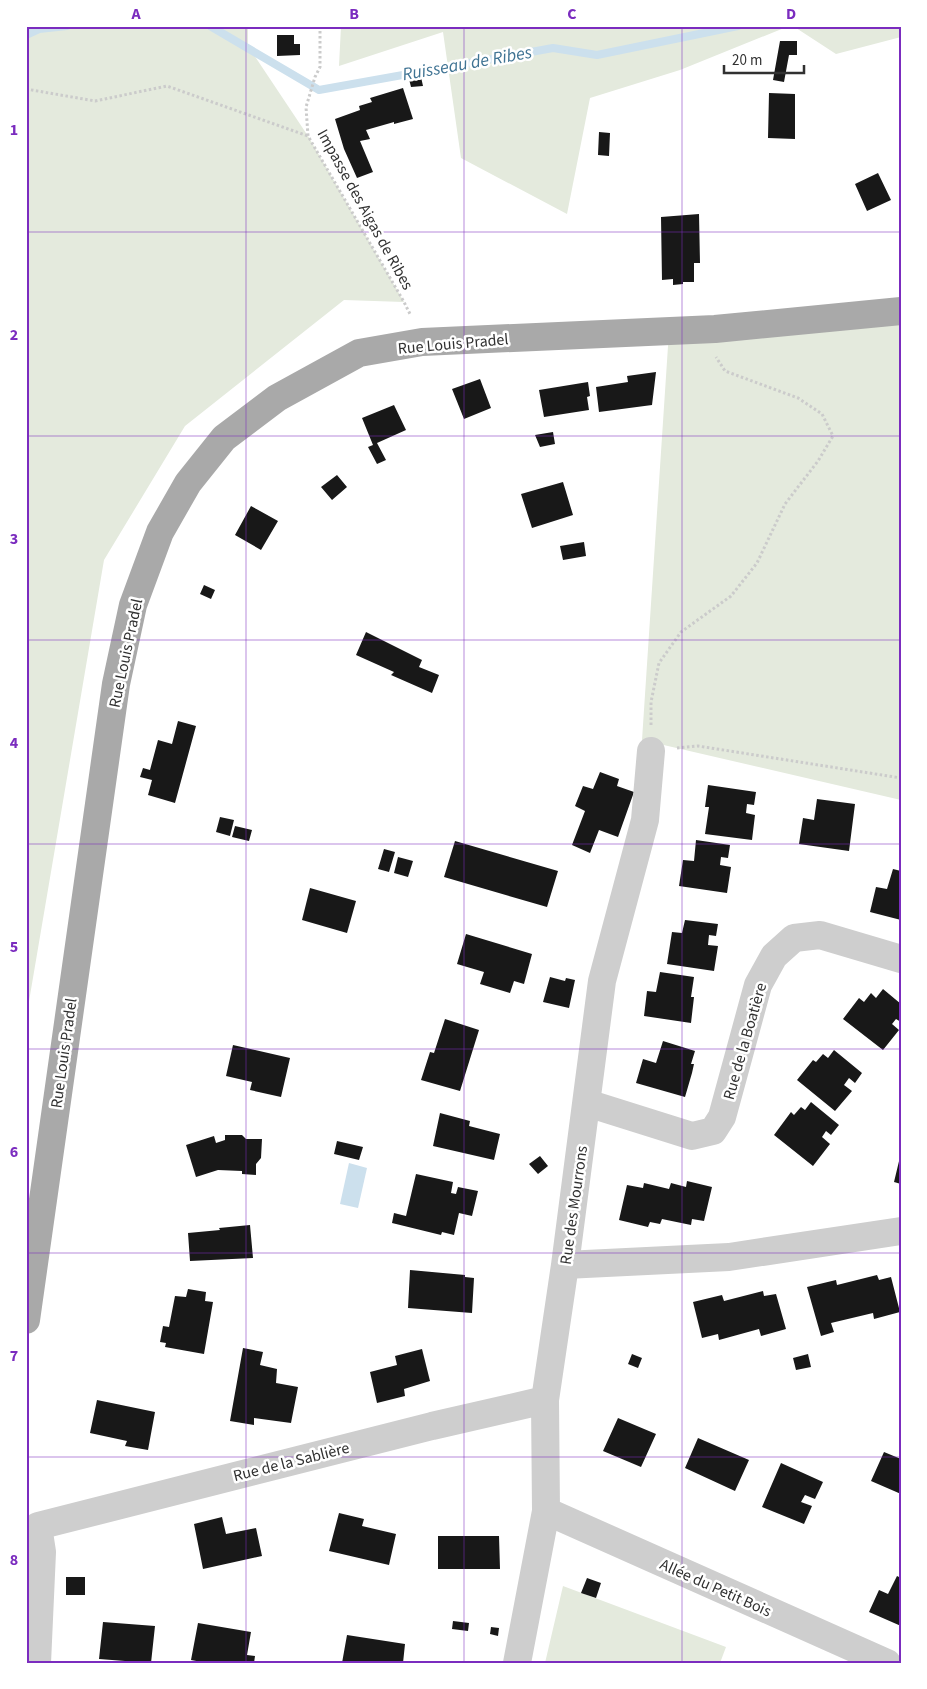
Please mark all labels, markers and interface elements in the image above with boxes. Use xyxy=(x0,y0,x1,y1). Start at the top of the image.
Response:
text: A xyxy=(130,3,141,25)
text: B xyxy=(349,3,359,25)
text: C xyxy=(567,3,577,25)
text: D xyxy=(786,3,796,25)
water label: Ruisseau de Ribes xyxy=(400,40,534,87)
scale bar xyxy=(724,42,804,74)
text: 20 m xyxy=(732,50,762,71)
text: 1 xyxy=(10,119,18,141)
street label: Impasse des Aigas de Ribes xyxy=(312,125,419,294)
text: 2 xyxy=(10,324,18,346)
street label: Rue Louis Pradel xyxy=(397,328,509,360)
text: 3 xyxy=(10,528,18,550)
street label: Rue Louis Pradel xyxy=(104,597,148,710)
text: 4 xyxy=(10,732,19,754)
text: 5 xyxy=(10,936,18,958)
street label: Rue de la Boatière xyxy=(718,980,772,1102)
street label: Rue Louis Pradel xyxy=(45,997,83,1110)
text: 6 xyxy=(10,1141,18,1163)
street label: Rue des Mourrons xyxy=(555,1144,593,1266)
text: 7 xyxy=(10,1345,18,1367)
street label: Rue de la Sablière xyxy=(231,1437,352,1487)
text: 8 xyxy=(10,1549,18,1571)
street label: Allée du Petit Bois xyxy=(656,1553,775,1622)

